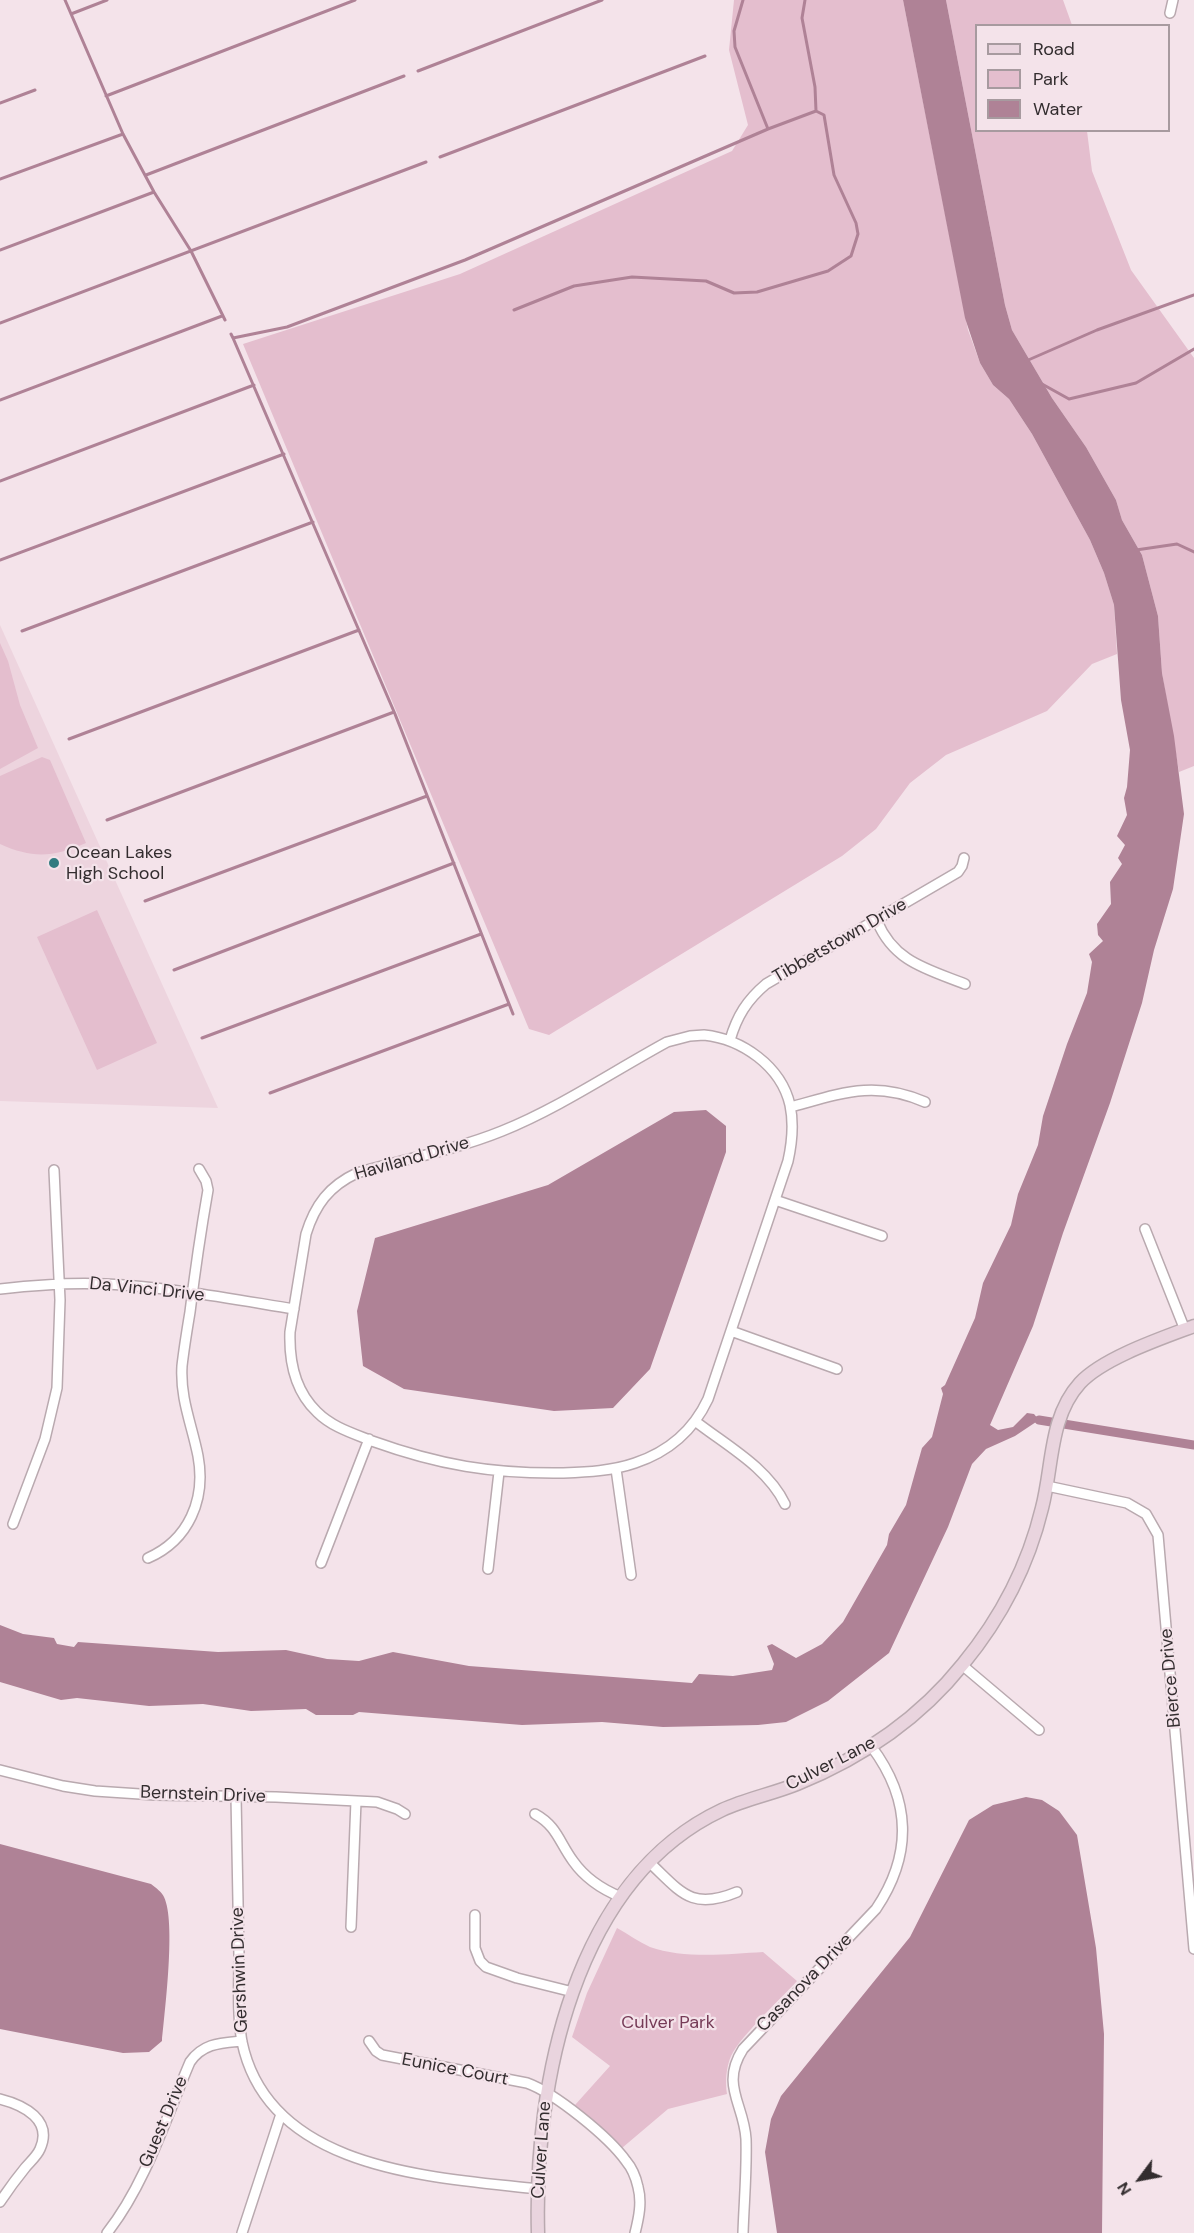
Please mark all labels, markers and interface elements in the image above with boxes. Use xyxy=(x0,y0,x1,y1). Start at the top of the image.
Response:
legend xyxy=(975,24,1170,132)
text: Road xyxy=(1033,37,1075,61)
text: Park xyxy=(1033,67,1069,91)
text: Water xyxy=(1033,97,1083,121)
place label: Ocean Lakes High School xyxy=(66,842,172,884)
marker: Ocean Lakes High School xyxy=(47,856,61,870)
street label: Tibbetstown Drive xyxy=(769,894,911,988)
street label: Haviland Drive xyxy=(352,1132,472,1186)
street label: Da Vinci Drive xyxy=(88,1273,206,1307)
street label: Bierce Drive xyxy=(1156,1627,1186,1729)
street label: Culver Lane xyxy=(783,1732,879,1796)
street label: Bernstein Drive xyxy=(140,1782,266,1808)
street label: Gershwin Drive xyxy=(227,1907,253,2033)
street label: Casanova Drive xyxy=(753,1929,857,2037)
park label: Culver Park xyxy=(621,2012,715,2034)
street label: Eunice Court xyxy=(400,2049,510,2091)
street label: Guest Drive xyxy=(135,2073,193,2171)
street label: Culver Lane xyxy=(528,2100,556,2200)
north arrow xyxy=(1110,2149,1170,2209)
text: N xyxy=(1112,2178,1136,2199)

